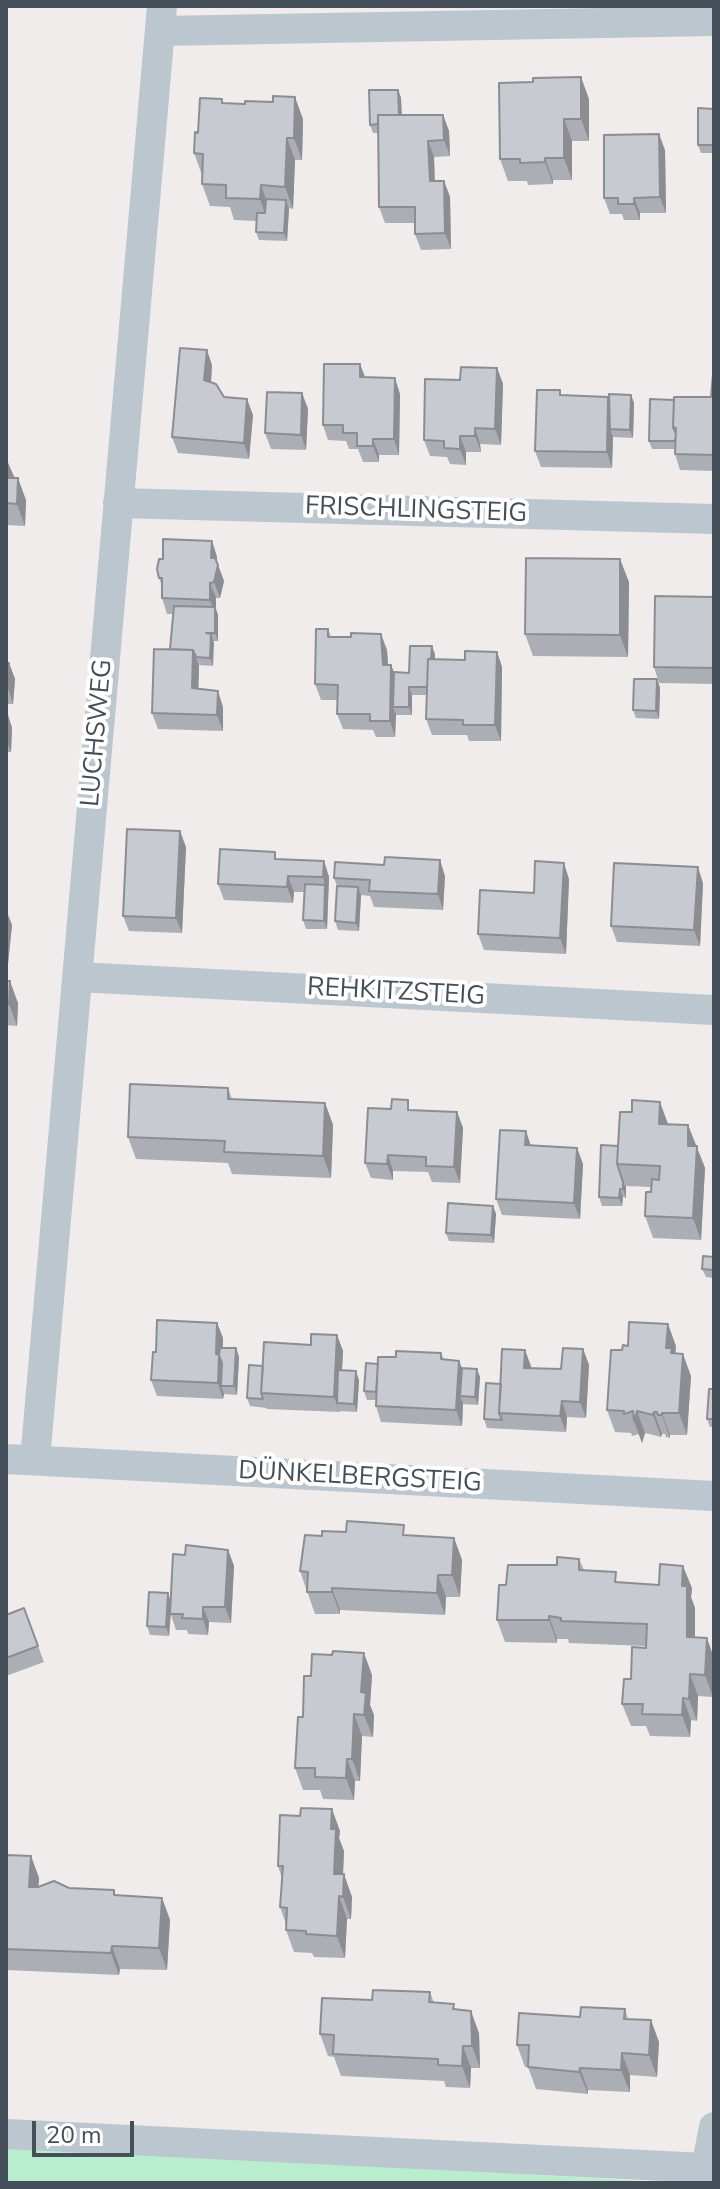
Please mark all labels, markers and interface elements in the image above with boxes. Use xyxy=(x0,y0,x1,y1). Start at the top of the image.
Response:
street label: FRISCHLINGSTEIG xyxy=(304,492,528,530)
street label: LUCHSWEG xyxy=(76,658,120,808)
street label: REHKITZSTEIG xyxy=(306,973,486,1013)
street label: DÜNKELBERGSTEIG xyxy=(237,1456,483,1500)
scale bar xyxy=(36,2105,138,2155)
text: 20 m xyxy=(46,2119,102,2151)

